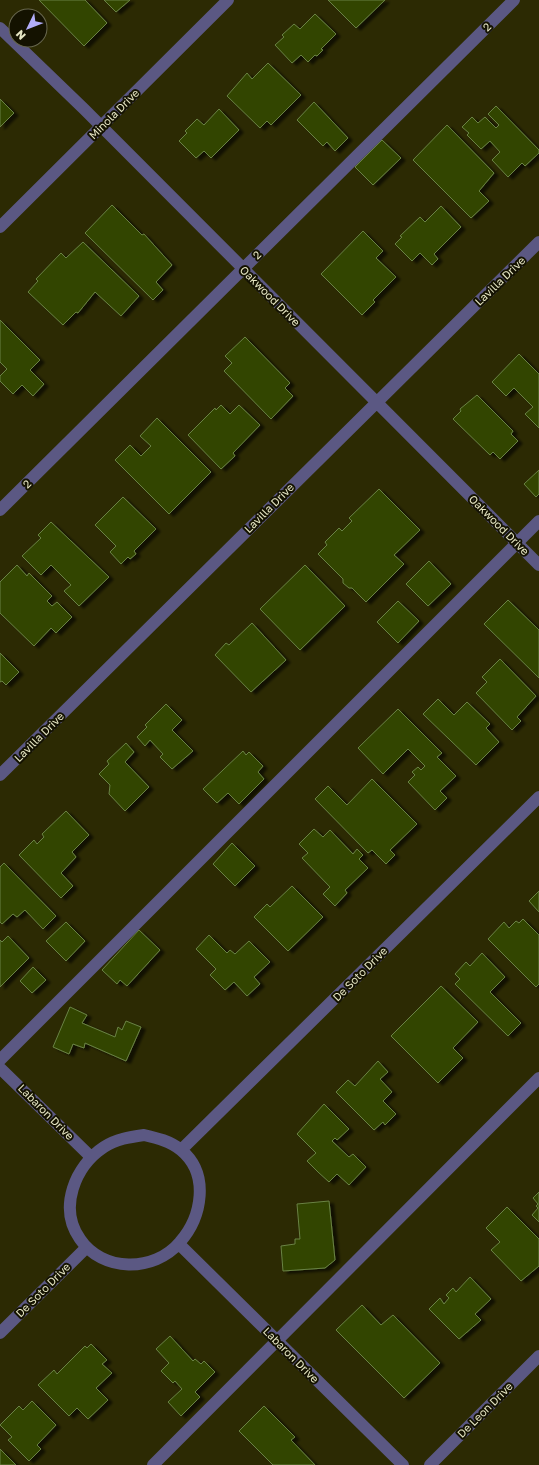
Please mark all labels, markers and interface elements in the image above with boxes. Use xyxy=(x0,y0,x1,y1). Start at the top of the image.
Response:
north arrow xyxy=(8,8,48,48)
street label: 2 xyxy=(480,20,494,34)
text: N xyxy=(13,28,28,43)
street label: Minola Drive xyxy=(86,86,141,141)
street label: 2 xyxy=(250,248,264,262)
street label: Lavilla Drive xyxy=(472,253,527,308)
street label: Oakwood Drive xyxy=(238,263,303,328)
street label: 2 xyxy=(20,477,34,491)
street label: Lavilla Drive xyxy=(241,480,296,535)
street label: Oakwood Drive xyxy=(467,492,532,557)
street label: Lavilla Drive xyxy=(11,709,66,764)
street label: De Soto Drive xyxy=(330,944,390,1004)
street label: Labaron Drive xyxy=(16,1081,77,1142)
street label: De Soto Drive xyxy=(13,1260,73,1320)
street label: Labaron Drive xyxy=(261,1324,322,1385)
street label: De Leon Drive xyxy=(454,1379,515,1440)

